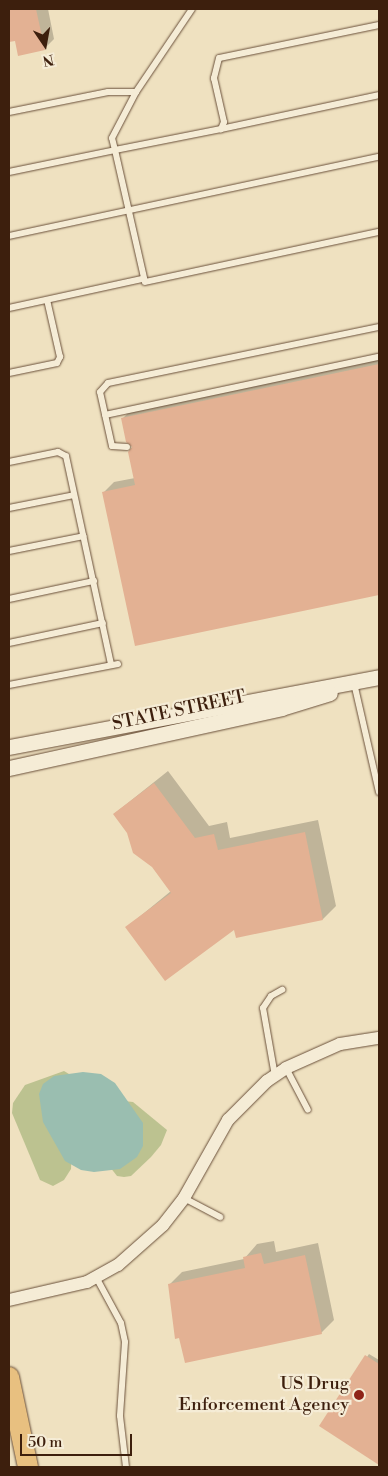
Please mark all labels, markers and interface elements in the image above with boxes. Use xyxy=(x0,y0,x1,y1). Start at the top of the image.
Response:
north arrow xyxy=(20,20,70,70)
text: N xyxy=(41,50,55,70)
street label: STATE STREET xyxy=(110,686,248,736)
place label: US Drug Enforcement Agency xyxy=(179,1374,349,1416)
marker: US Drug Enforcement Agency xyxy=(353,1389,365,1401)
scale bar xyxy=(22,1424,135,1456)
text: 50 m xyxy=(28,1433,62,1452)

